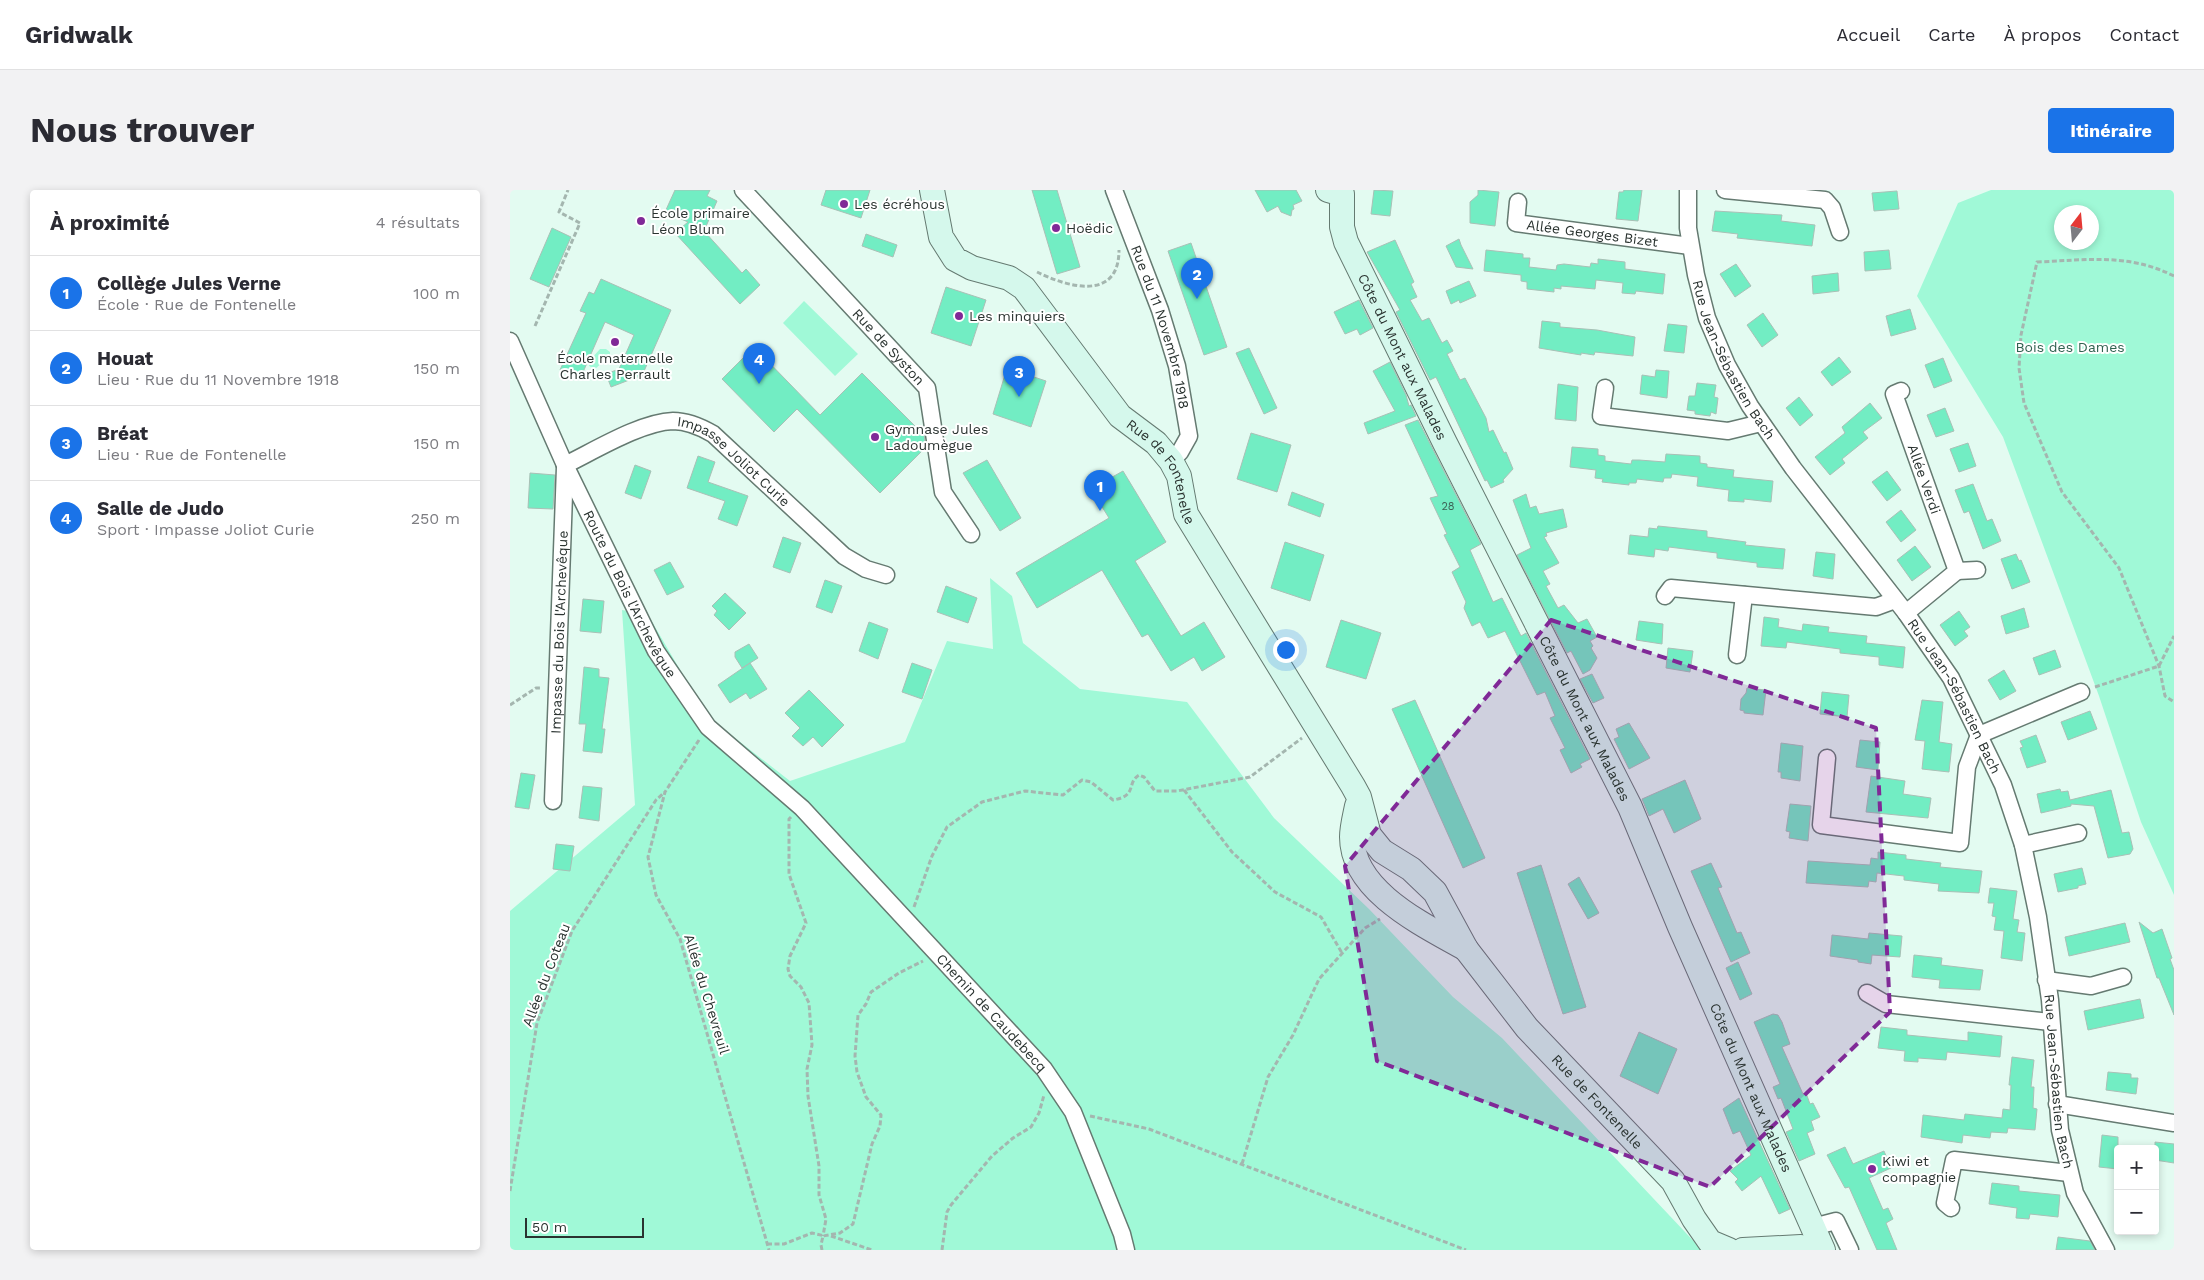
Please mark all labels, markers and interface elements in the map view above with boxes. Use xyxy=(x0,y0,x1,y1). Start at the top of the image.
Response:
text: Gridwalk xyxy=(25,21,133,49)
text: Accueil xyxy=(1837,24,1900,45)
text: Carte xyxy=(1928,24,1975,45)
text: À propos xyxy=(2003,24,2081,45)
text: Contact xyxy=(2109,24,2179,45)
button: Itinéraire xyxy=(2048,108,2174,153)
text: Nous trouver xyxy=(30,109,254,151)
place label: Les écréhous xyxy=(854,196,945,212)
marker: Les écréhous xyxy=(838,198,850,210)
place label: École primaire Léon Blum xyxy=(651,205,750,237)
north arrow xyxy=(2054,205,2099,250)
text: À proximité xyxy=(50,210,170,235)
text: 4 résultats xyxy=(376,213,460,232)
marker: École primaire Léon Blum xyxy=(635,215,647,227)
street label: Allée Georges Bizet xyxy=(1526,216,1659,250)
place label: Hoëdic xyxy=(1066,220,1113,236)
marker: Hoëdic xyxy=(1050,222,1062,234)
street label: Rue du 11 Novembre 1918 xyxy=(1128,243,1192,410)
pin: 2 xyxy=(1181,258,1213,299)
street label: Côte du Mont aux Malades xyxy=(1355,271,1450,442)
text: Collège Jules Verne xyxy=(97,272,281,295)
street label: Rue Jean-Sébastien Bach xyxy=(1690,278,1779,442)
text: 1 xyxy=(63,284,69,303)
text: 100 m xyxy=(413,284,460,303)
text: École · Rue de Fontenelle xyxy=(97,295,296,314)
street label: Rue de Syston xyxy=(849,305,928,388)
place label: Les minquiers xyxy=(969,308,1065,324)
marker: Les minquiers xyxy=(953,310,965,322)
marker: École maternelle Charles Perrault xyxy=(609,336,621,348)
park label: Bois des Dames xyxy=(2015,339,2125,355)
pin: 4 xyxy=(743,343,775,384)
text: Houat xyxy=(97,347,153,370)
place label: École maternelle Charles Perrault xyxy=(557,350,673,382)
pin: 3 xyxy=(1003,356,1035,397)
text: 2 xyxy=(61,359,71,378)
text: 150 m xyxy=(414,359,460,378)
text: Lieu · Rue du 11 Novembre 1918 xyxy=(97,370,339,389)
street label: Impasse Joliot Curie xyxy=(676,413,793,510)
street label: Rue de Fontenelle xyxy=(1123,416,1198,527)
place label: Gymnase Jules Ladoumègue xyxy=(885,421,988,453)
text: Bréat xyxy=(97,422,148,445)
marker: Gymnase Jules Ladoumègue xyxy=(869,431,881,443)
text: 3 xyxy=(61,434,71,453)
text: 150 m xyxy=(414,434,460,453)
street label: Allée Verdi xyxy=(1905,442,1944,516)
text: Lieu · Rue de Fontenelle xyxy=(97,445,287,464)
pin: 1 xyxy=(1084,470,1116,511)
text: Salle de Judo xyxy=(97,497,224,520)
house number: 28 xyxy=(1441,500,1455,513)
street label: Route du Bois l'Archevêque xyxy=(580,507,680,681)
text: 4 xyxy=(61,509,71,528)
text: 250 m xyxy=(411,509,460,528)
text: Sport · Impasse Joliot Curie xyxy=(97,520,314,539)
street label: Impasse du Bois l'Archevêque xyxy=(547,530,571,734)
street label: Rue Jean-Sébastien Bach xyxy=(1904,616,2004,776)
street label: Côte du Mont aux Malades xyxy=(1536,633,1634,804)
your location xyxy=(1273,637,1299,663)
street label: Allée du Coteau xyxy=(519,921,573,1029)
street label: Allée du Chevreuil xyxy=(681,932,733,1057)
street label: Chemin de Caudebecq xyxy=(933,950,1050,1075)
street label: Rue Jean-Sébastien Bach xyxy=(2041,993,2077,1170)
street label: Côte du Mont aux Malades xyxy=(1707,1001,1795,1174)
street label: Rue de Fontenelle xyxy=(1548,1051,1646,1152)
map controls xyxy=(2114,1145,2159,1235)
button: + xyxy=(2114,1145,2159,1190)
place label: Kiwi et compagnie xyxy=(1882,1153,1956,1185)
marker: Kiwi et compagnie xyxy=(1866,1163,1878,1175)
button: − xyxy=(2114,1190,2159,1235)
scale bar xyxy=(525,1215,644,1238)
text: 50 m xyxy=(532,1219,567,1235)

